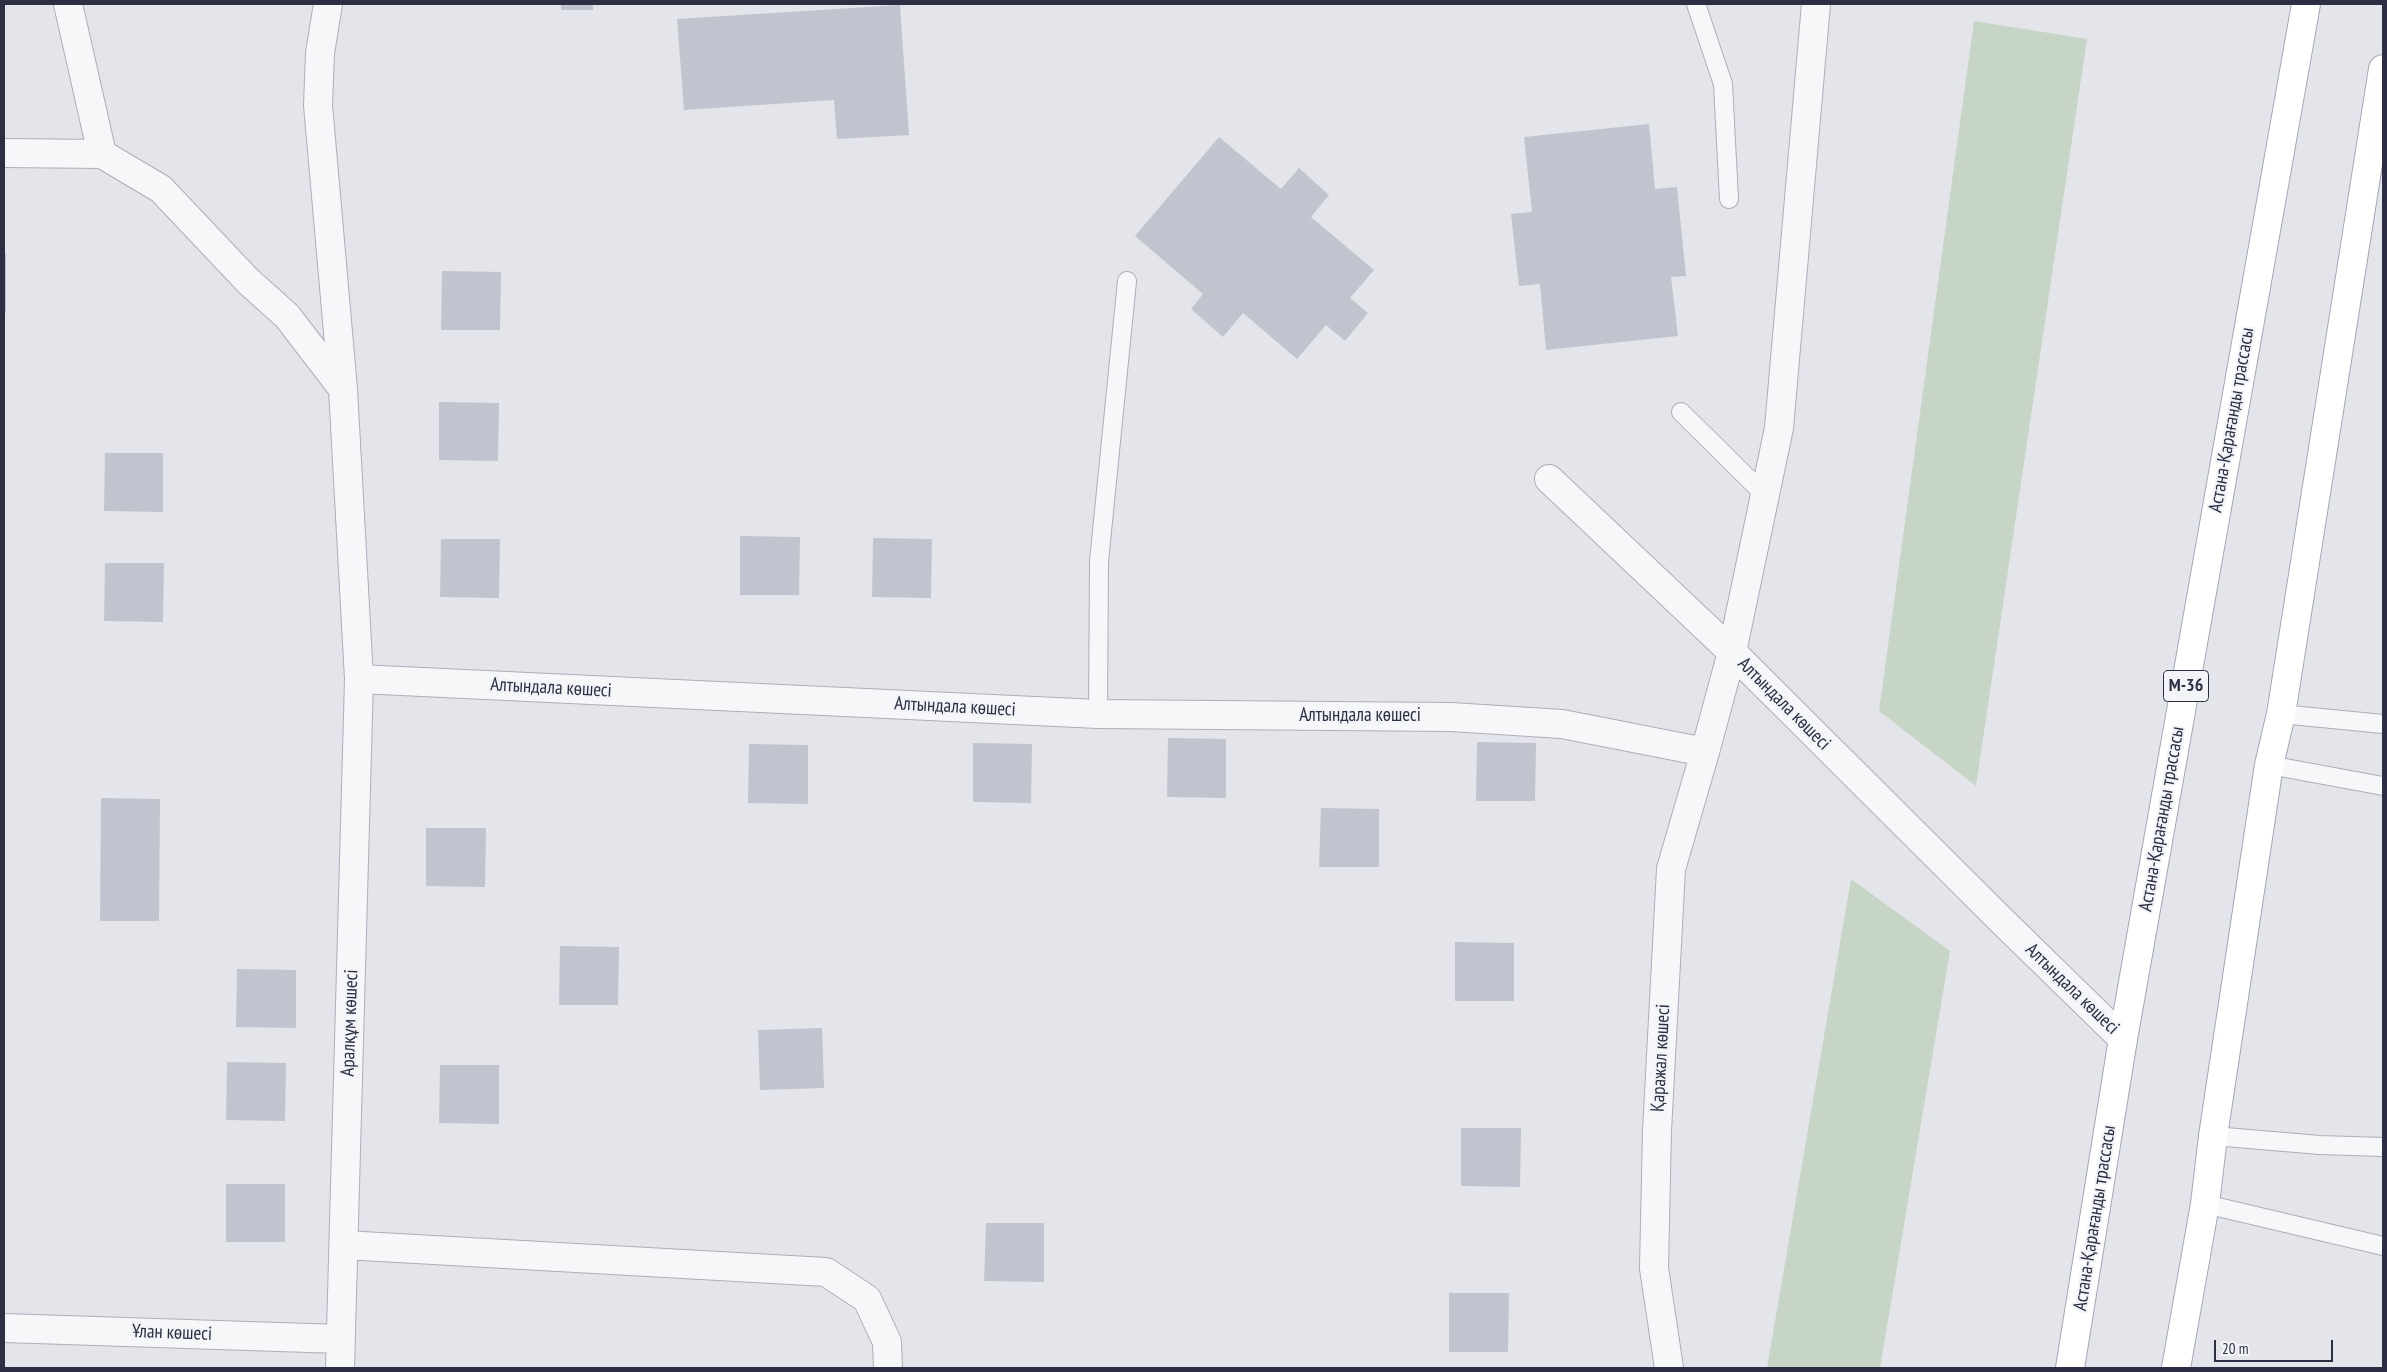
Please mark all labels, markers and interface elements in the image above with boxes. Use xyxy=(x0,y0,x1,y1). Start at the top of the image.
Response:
street label: Астана-Қарағанды трассасы xyxy=(2204,326,2260,514)
street label: Алтындала көшесі xyxy=(1733,653,1835,755)
road number: M-36 xyxy=(2164,670,2208,701)
street label: Алтындала көшесі xyxy=(490,673,612,703)
street label: Алтындала көшесі xyxy=(894,692,1016,722)
street label: Алтындала көшесі xyxy=(1299,705,1421,727)
street label: Астана-Қарағанды трассасы xyxy=(2134,725,2190,913)
street label: Алтындала көшесі xyxy=(2020,939,2124,1039)
street label: Аралқұм көшесі xyxy=(337,969,363,1077)
street label: Қаражал көшесі xyxy=(1647,1004,1675,1112)
street label: Астана-Қарағанды трассасы xyxy=(2069,1124,2121,1312)
street label: Ұлан көшесі xyxy=(132,1320,212,1346)
scale bar xyxy=(2217,1330,2336,1362)
text: 20 m xyxy=(2222,1339,2248,1358)

